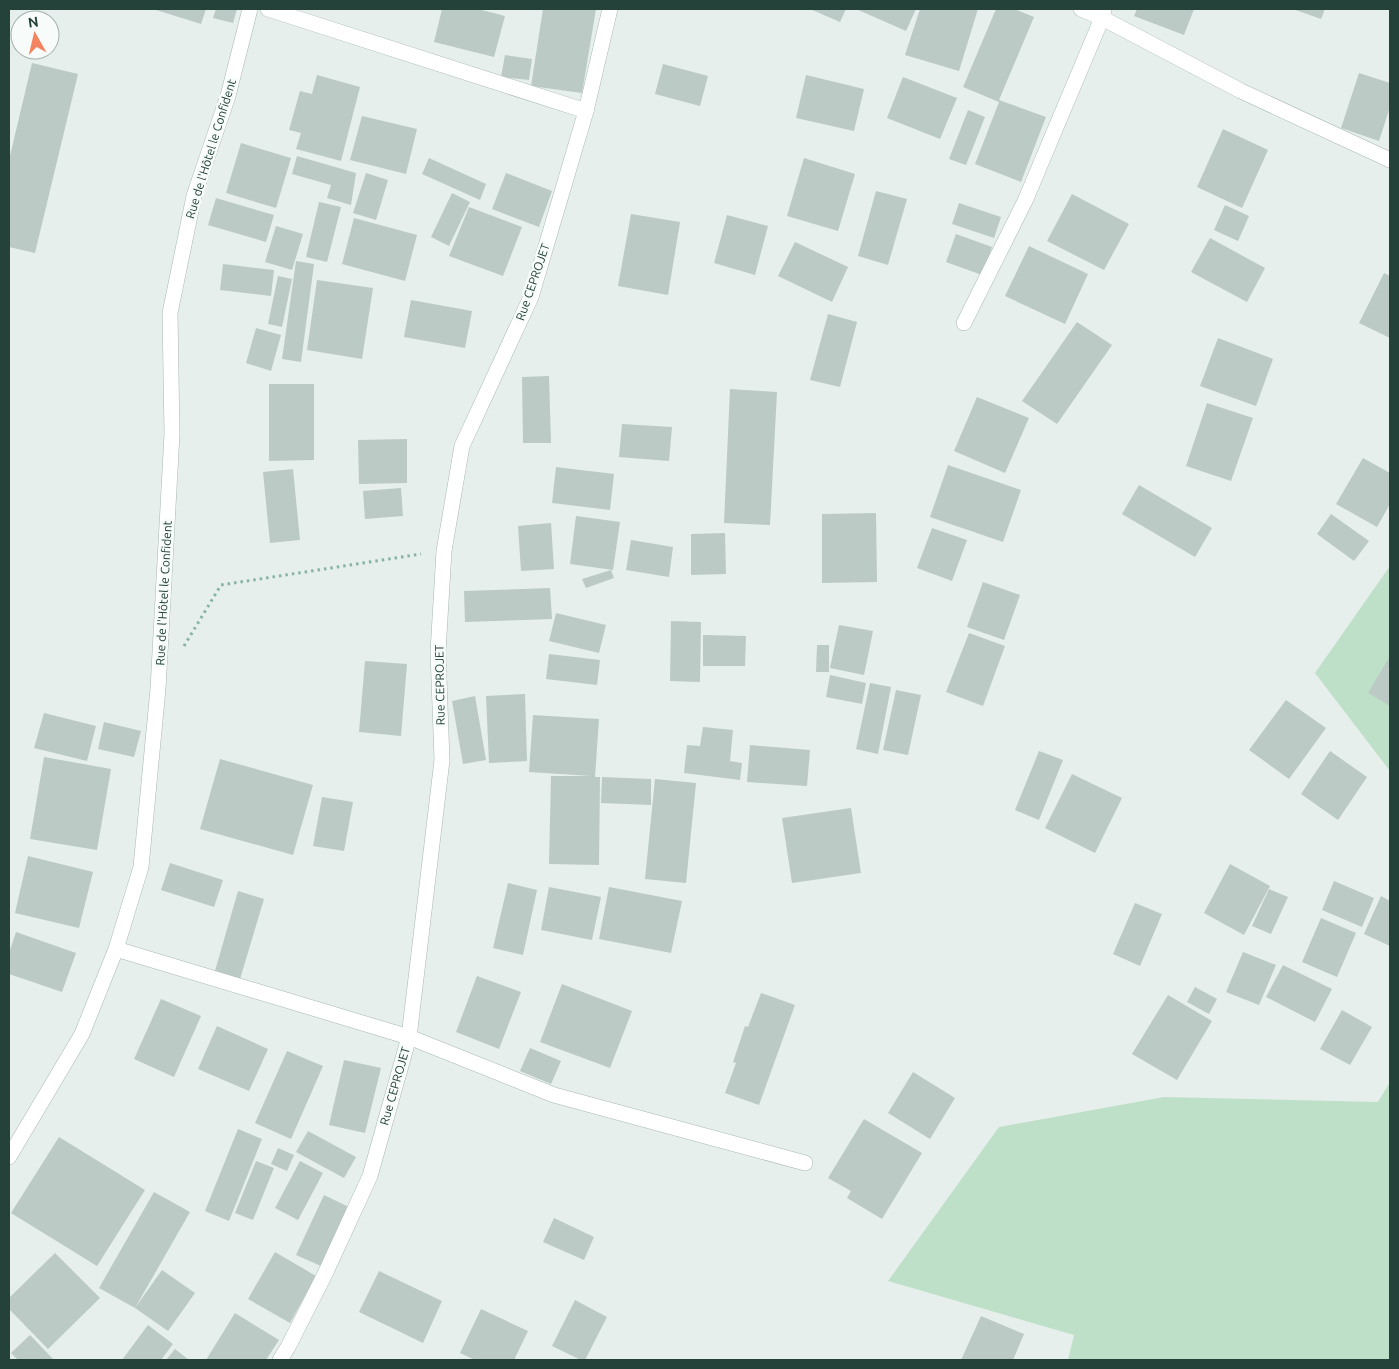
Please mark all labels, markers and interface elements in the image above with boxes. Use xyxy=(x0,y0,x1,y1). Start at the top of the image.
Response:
north arrow xyxy=(10,10,60,60)
text: N xyxy=(27,13,39,31)
street label: Rue de l'Hôtel le Confident xyxy=(183,77,238,220)
street label: Rue CEPROJET xyxy=(513,241,552,322)
street label: Rue de l'Hôtel le Confident xyxy=(153,520,174,666)
street label: Rue CEPROJET xyxy=(432,644,447,726)
street label: Rue CEPROJET xyxy=(377,1045,412,1127)

